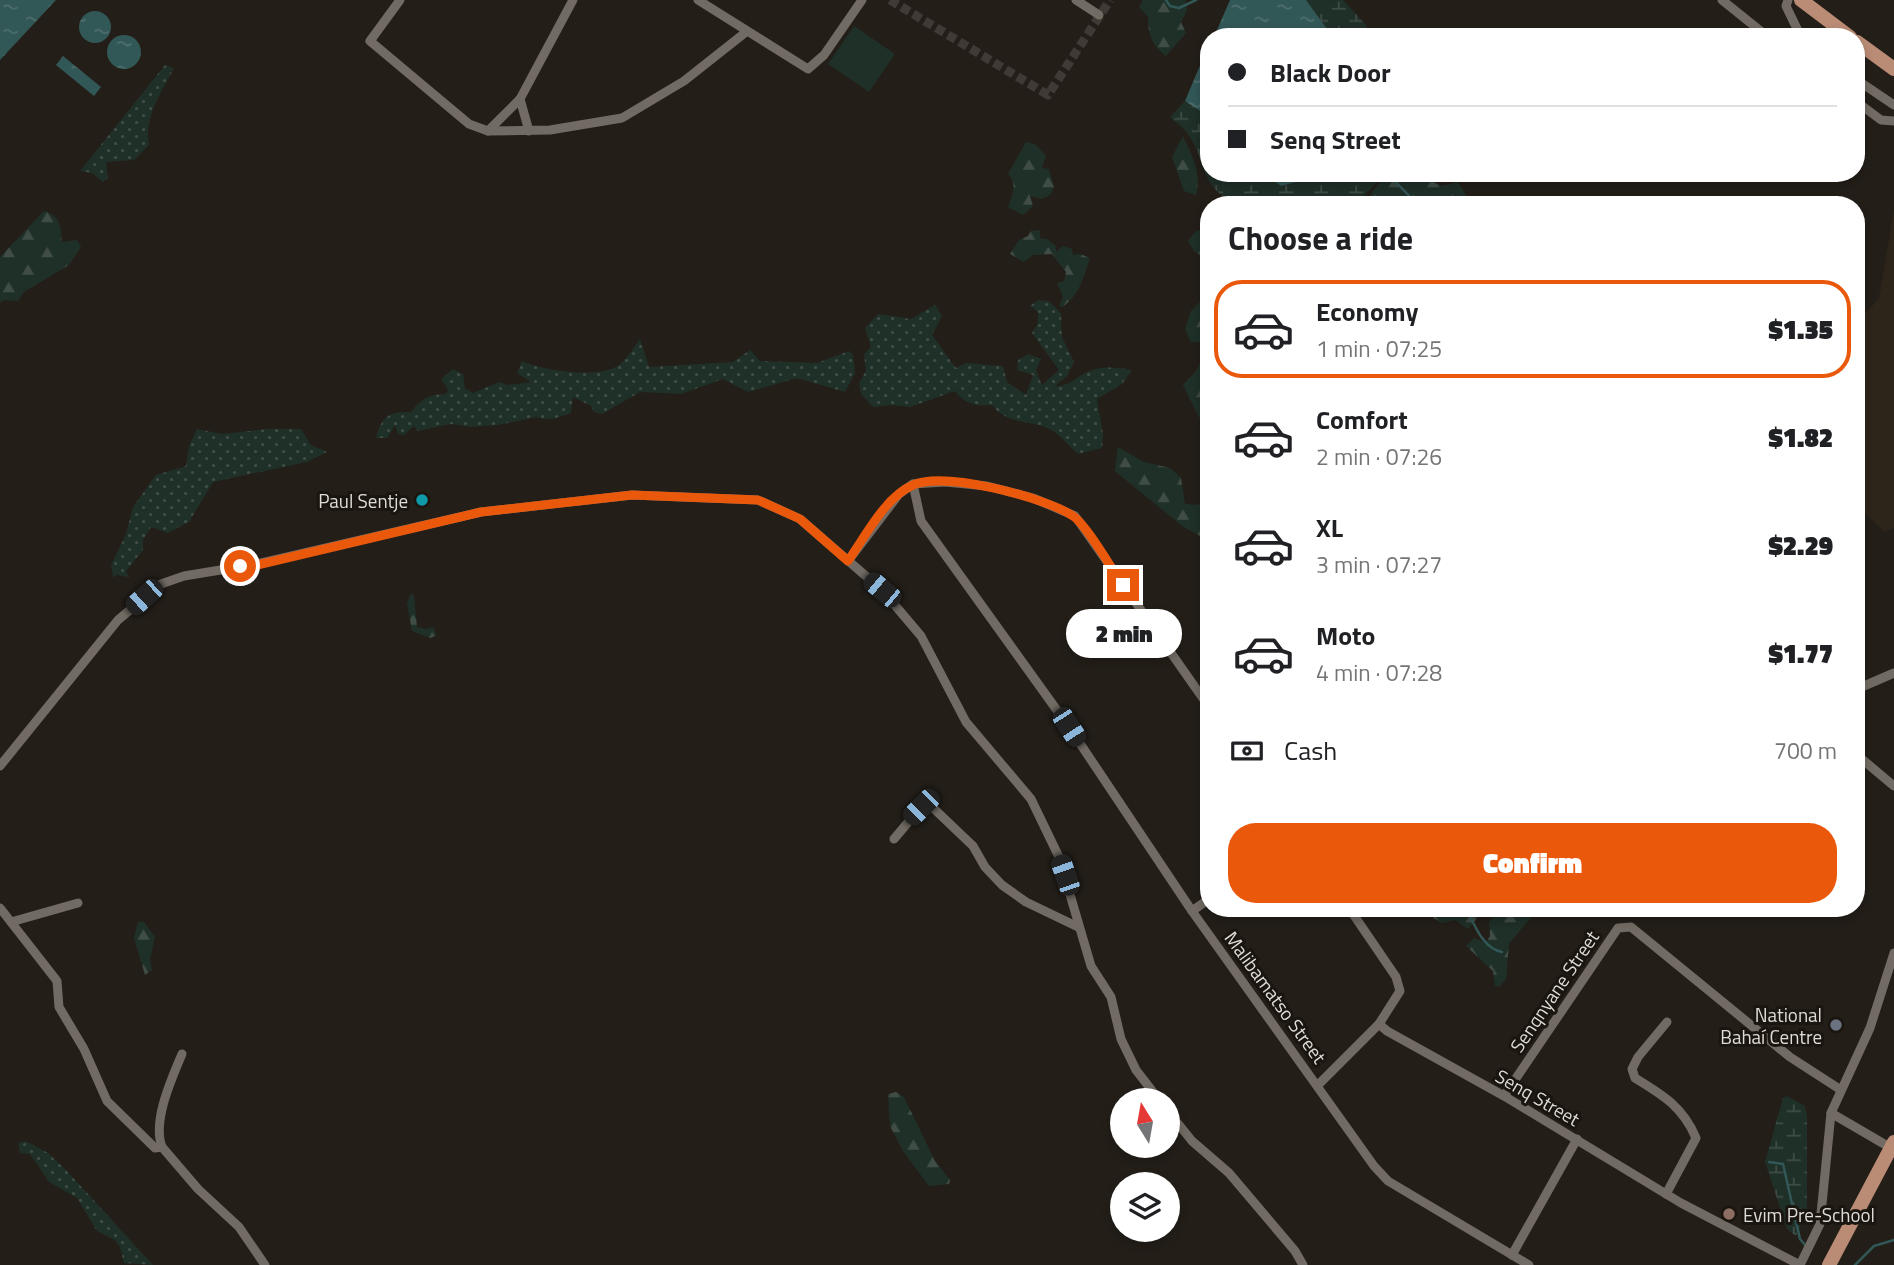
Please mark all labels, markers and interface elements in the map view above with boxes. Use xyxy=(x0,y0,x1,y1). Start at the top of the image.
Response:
text: Black Door xyxy=(1270,53,1391,92)
text: Senq Street xyxy=(1270,120,1401,159)
text: Choose a ride xyxy=(1228,214,1413,262)
text: Economy xyxy=(1316,292,1418,331)
icon: car xyxy=(1232,298,1295,361)
text: $1.35 xyxy=(1768,310,1833,349)
text: 1 min · 07:25 xyxy=(1316,331,1442,366)
text: Comfort xyxy=(1316,400,1408,439)
icon: car xyxy=(1232,406,1295,469)
text: $1.82 xyxy=(1768,418,1833,457)
text: 2 min · 07:26 xyxy=(1316,439,1442,474)
place label: Paul Sentje xyxy=(318,486,408,515)
marker: Paul Sentje xyxy=(414,492,430,508)
text: XL xyxy=(1316,508,1343,547)
icon: car xyxy=(1232,514,1295,577)
text: $2.29 xyxy=(1768,526,1833,565)
text: 3 min · 07:27 xyxy=(1316,547,1442,582)
route start xyxy=(224,550,256,582)
car xyxy=(860,568,905,612)
route end xyxy=(1107,569,1139,601)
car xyxy=(122,575,167,619)
callout: 2 min xyxy=(1065,610,1181,658)
text: 2 min xyxy=(1095,616,1153,651)
text: Moto xyxy=(1316,616,1375,655)
icon: car xyxy=(1232,622,1295,685)
text: $1.77 xyxy=(1768,634,1833,673)
text: 4 min · 07:28 xyxy=(1316,655,1442,690)
car xyxy=(1049,704,1090,750)
text: Cash xyxy=(1284,731,1337,770)
icon: cash xyxy=(1228,732,1266,770)
text: 700 m xyxy=(1774,733,1837,768)
car xyxy=(899,785,944,829)
button: Confirm xyxy=(1228,823,1837,903)
car xyxy=(1049,852,1082,898)
street label: Senqnyane Street xyxy=(1502,924,1606,1058)
street label: Malibamatso Street xyxy=(1218,925,1334,1070)
place label: National Bahaí Centre xyxy=(1720,1000,1822,1051)
marker: National Bahaí Centre xyxy=(1828,1017,1844,1033)
street label: Senq Street xyxy=(1490,1061,1586,1133)
north arrow xyxy=(1110,1088,1180,1158)
map controls xyxy=(1110,1088,1180,1242)
button: layers xyxy=(1110,1172,1180,1242)
place label: Evim Pre-School xyxy=(1743,1200,1875,1229)
marker: Evim Pre-School xyxy=(1721,1206,1737,1222)

